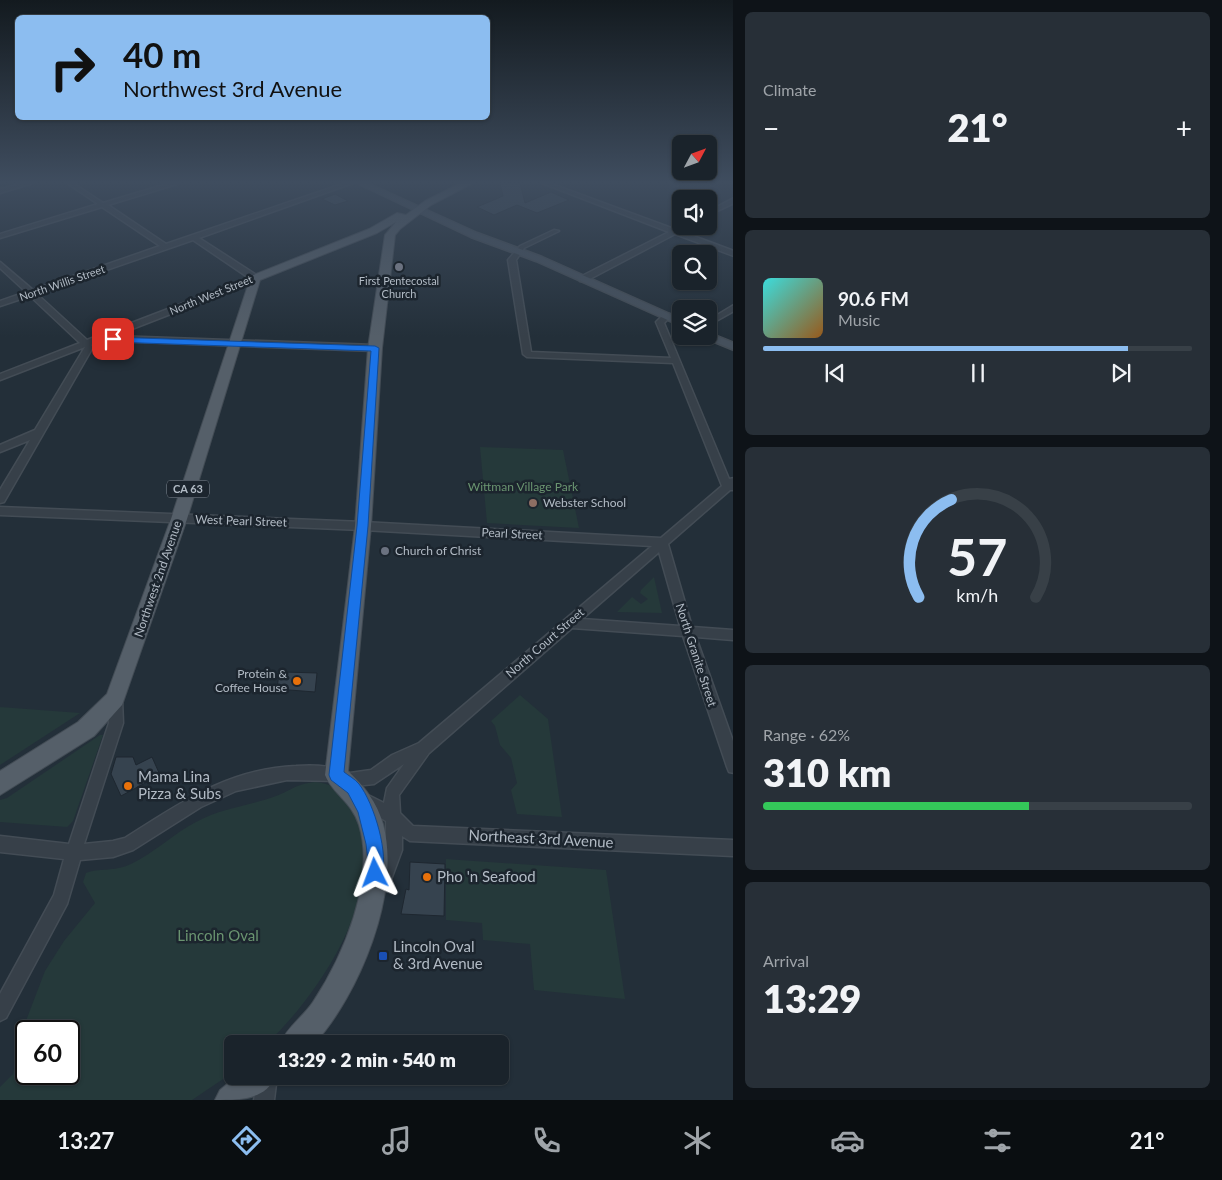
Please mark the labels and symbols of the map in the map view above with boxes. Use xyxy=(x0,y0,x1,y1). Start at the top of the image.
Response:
north arrow xyxy=(672,135,718,180)
marker: First Pentecostal Church xyxy=(393,261,405,273)
street label: North Willis Street xyxy=(17,262,106,303)
street label: North West Street xyxy=(167,272,254,317)
place label: First Pentecostal Church xyxy=(359,274,439,300)
pin xyxy=(92,318,134,360)
park label: Wittman Village Park xyxy=(468,479,579,494)
road number: CA 63 xyxy=(167,480,209,498)
place label: Webster School xyxy=(543,495,626,510)
marker: Webster School xyxy=(527,497,539,509)
street label: West Pearl Street xyxy=(195,511,288,530)
street label: Northwest 2nd Avenue xyxy=(131,519,185,639)
street label: Pearl Street xyxy=(481,524,544,543)
place label: Church of Christ xyxy=(395,543,482,558)
marker: Church of Christ xyxy=(379,545,391,557)
street label: North Granite Street xyxy=(673,601,721,709)
street label: North Court Street xyxy=(502,604,587,681)
place label: Protein & Coffee House xyxy=(215,666,287,695)
marker: Protein & Coffee House xyxy=(291,675,303,687)
place label: Mama Lina Pizza & Subs xyxy=(138,767,221,802)
marker: Mama Lina Pizza & Subs xyxy=(122,780,134,792)
street label: Northeast 3rd Avenue xyxy=(468,825,614,851)
position arrow xyxy=(348,846,400,898)
place label: Pho 'n Seafood xyxy=(437,867,536,885)
marker: Pho 'n Seafood xyxy=(421,871,433,883)
park label: Lincoln Oval xyxy=(177,926,259,944)
place label: Lincoln Oval & 3rd Avenue xyxy=(393,937,483,972)
marker: Lincoln Oval & 3rd Avenue xyxy=(377,950,389,962)
speed limit sign: 60 xyxy=(15,1020,80,1085)

